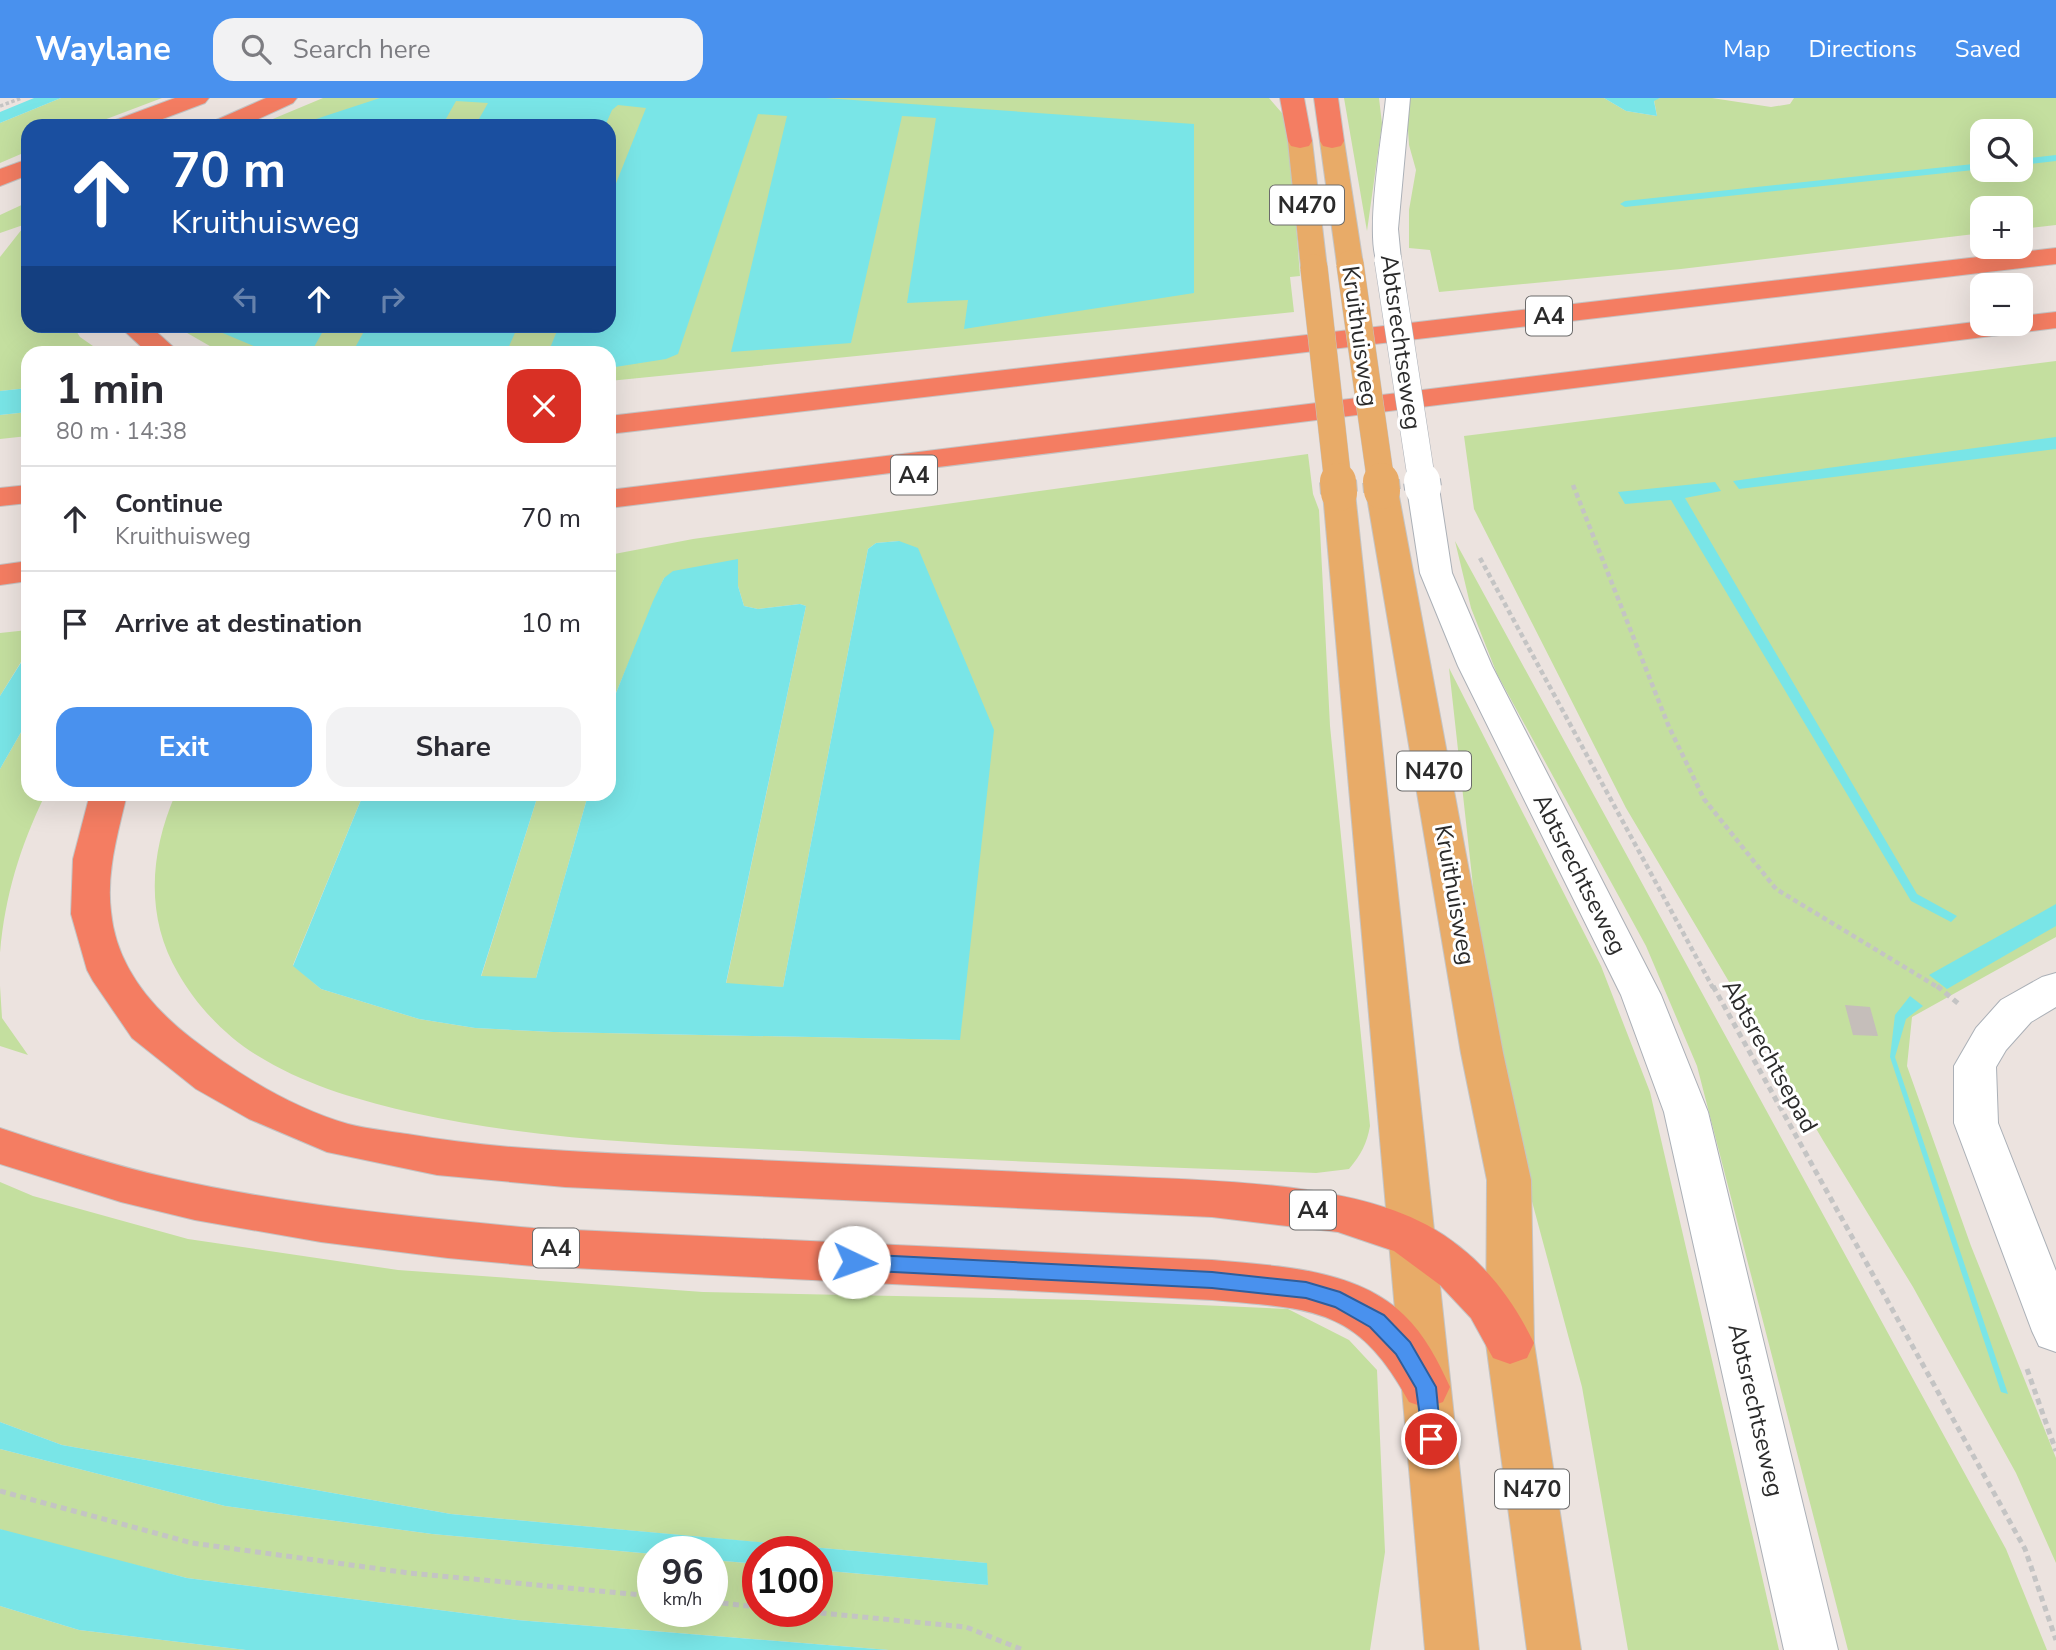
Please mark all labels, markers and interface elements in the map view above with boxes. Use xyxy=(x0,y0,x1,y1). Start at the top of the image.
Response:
search box xyxy=(213,18,703,81)
text: Waylane xyxy=(35,27,171,72)
icon: search xyxy=(237,30,275,68)
text: Search here xyxy=(293,32,431,67)
text: Map xyxy=(1723,33,1770,65)
text: Directions xyxy=(1808,33,1917,65)
text: Saved xyxy=(1955,33,2021,65)
map controls xyxy=(1970,119,2033,336)
button: search xyxy=(1970,119,2033,182)
text: 70 m xyxy=(171,137,286,204)
icon: ahead xyxy=(56,147,147,238)
road number: N470 xyxy=(1270,186,1344,225)
button: + xyxy=(1970,196,2033,259)
text: Kruithuisweg xyxy=(171,201,360,244)
street label: Abtsrechtseweg xyxy=(1373,252,1429,432)
street label: Kruithuisweg xyxy=(1334,264,1386,408)
button: − xyxy=(1970,273,2033,336)
icon: left xyxy=(227,280,265,318)
icon: ahead xyxy=(300,280,338,318)
icon: right xyxy=(373,280,411,318)
road number: A4 xyxy=(1526,296,1572,336)
text: 1 min xyxy=(56,361,165,418)
button: close xyxy=(507,369,581,443)
text: 80 m · 14:38 xyxy=(56,416,187,447)
road number: A4 xyxy=(891,456,937,494)
text: Continue xyxy=(115,486,223,521)
icon: ahead xyxy=(56,500,94,538)
text: 70 m xyxy=(521,501,581,536)
text: Kruithuisweg xyxy=(115,521,251,552)
icon: arrive xyxy=(56,605,94,643)
text: Arrive at destination xyxy=(115,606,362,641)
text: 10 m xyxy=(521,606,581,641)
button: Exit xyxy=(56,707,312,787)
button: Share xyxy=(326,707,581,787)
road number: N470 xyxy=(1397,751,1471,790)
street label: Abtsrechtseweg xyxy=(1526,788,1634,960)
street label: Kruithuisweg xyxy=(1427,822,1483,968)
street label: Abtsrechtsepad xyxy=(1715,974,1825,1138)
road number: A4 xyxy=(1290,1190,1336,1230)
position arrow xyxy=(817,1225,891,1299)
road number: A4 xyxy=(533,1228,579,1268)
street label: Abtsrechtseweg xyxy=(1721,1320,1791,1500)
pin xyxy=(1401,1409,1461,1469)
icon: arrive xyxy=(1412,1420,1450,1458)
road number: N470 xyxy=(1495,1470,1569,1508)
speed limit sign: 100 xyxy=(742,1536,833,1627)
text: 96 xyxy=(661,1549,704,1596)
text: km/h xyxy=(663,1587,702,1611)

